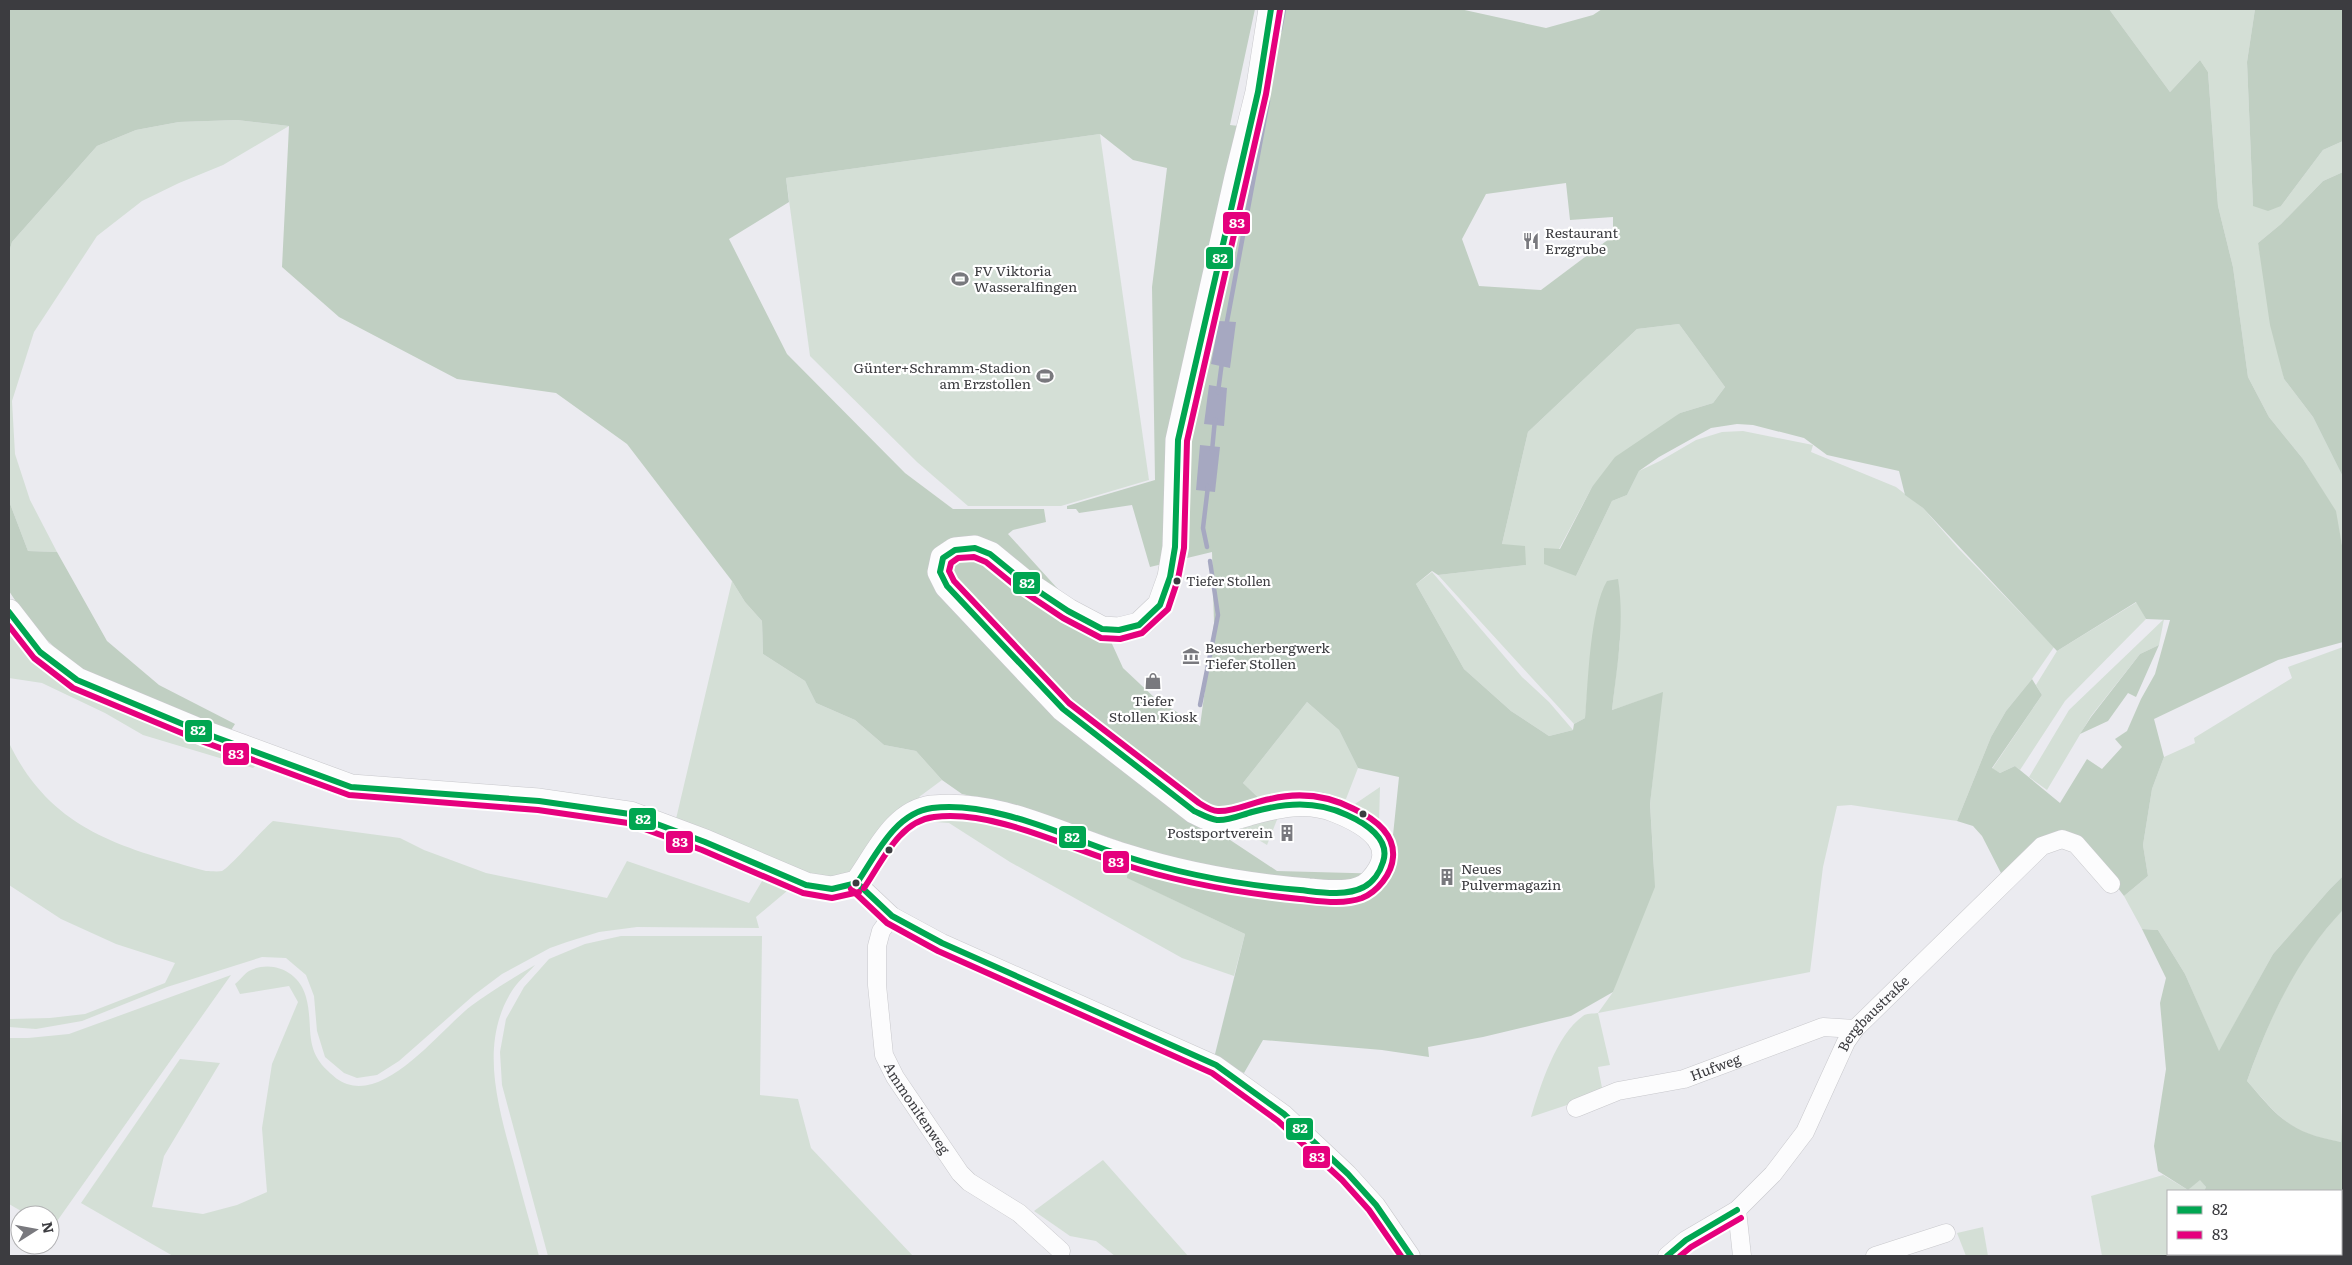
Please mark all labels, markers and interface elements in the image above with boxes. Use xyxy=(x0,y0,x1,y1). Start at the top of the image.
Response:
line badge: 83 xyxy=(1222,211,1251,235)
text: 83 xyxy=(1229,212,1245,232)
place label: Restaurant Erzgrube xyxy=(1545,222,1618,258)
restaurant icon: Restaurant Erzgrube xyxy=(1521,231,1541,251)
line badge: 82 xyxy=(1205,246,1234,270)
text: 82 xyxy=(1212,247,1228,267)
place label: FV Viktoria Wasseralfingen xyxy=(974,260,1077,296)
sports icon: FV Viktoria Wasseralfingen xyxy=(950,269,970,289)
place label: Günter+Schramm-Stadion am Erzstollen xyxy=(854,357,1031,393)
sports icon: Günter+Schramm-Stadion am Erzstollen xyxy=(1035,366,1055,386)
line badge: 82 xyxy=(1012,571,1041,595)
place label: Tiefer Stollen xyxy=(1186,571,1271,590)
text: 82 xyxy=(1019,572,1035,592)
marker: Tiefer Stollen xyxy=(1172,576,1182,586)
place label: Besucherbergwerk Tiefer Stollen xyxy=(1205,637,1330,673)
museum icon: Besucherbergwerk Tiefer Stollen xyxy=(1181,646,1201,666)
shop icon: Tiefer Stollen Kiosk xyxy=(1143,671,1163,691)
place label: Tiefer Stollen Kiosk xyxy=(1109,690,1198,726)
line badge: 82 xyxy=(184,719,213,743)
text: 82 xyxy=(190,719,206,739)
line badge: 83 xyxy=(222,742,250,766)
text: 83 xyxy=(228,743,244,763)
line badge: 82 xyxy=(628,807,657,831)
text: 82 xyxy=(635,808,651,828)
unlabelled marker xyxy=(1358,809,1368,819)
place label: Postsportverein xyxy=(1167,822,1273,842)
building icon: Postsportverein xyxy=(1277,823,1297,843)
line badge: 82 xyxy=(1058,825,1087,849)
text: 82 xyxy=(1064,826,1080,846)
line badge: 83 xyxy=(665,830,694,854)
text: 83 xyxy=(672,831,688,851)
unlabelled marker xyxy=(884,845,894,855)
line badge: 83 xyxy=(1102,850,1130,874)
text: 83 xyxy=(1108,851,1124,871)
place label: Neues Pulvermagazin xyxy=(1461,858,1561,894)
building icon: Neues Pulvermagazin xyxy=(1437,867,1457,887)
unlabelled marker xyxy=(851,878,861,888)
street label: Bergbaustraße xyxy=(1832,970,1913,1054)
street label: Hufweg xyxy=(1687,1048,1743,1085)
street label: Ammonitenweg xyxy=(880,1058,955,1158)
line badge: 82 xyxy=(1285,1117,1314,1141)
text: 82 xyxy=(1292,1117,1308,1137)
line badge: 83 xyxy=(1302,1145,1331,1169)
text: 83 xyxy=(1309,1146,1325,1166)
legend xyxy=(2167,1190,2342,1255)
text: 82 xyxy=(2212,1197,2228,1220)
north arrow xyxy=(10,1205,60,1255)
text: N xyxy=(38,1220,60,1235)
text: 83 xyxy=(2212,1222,2228,1245)

